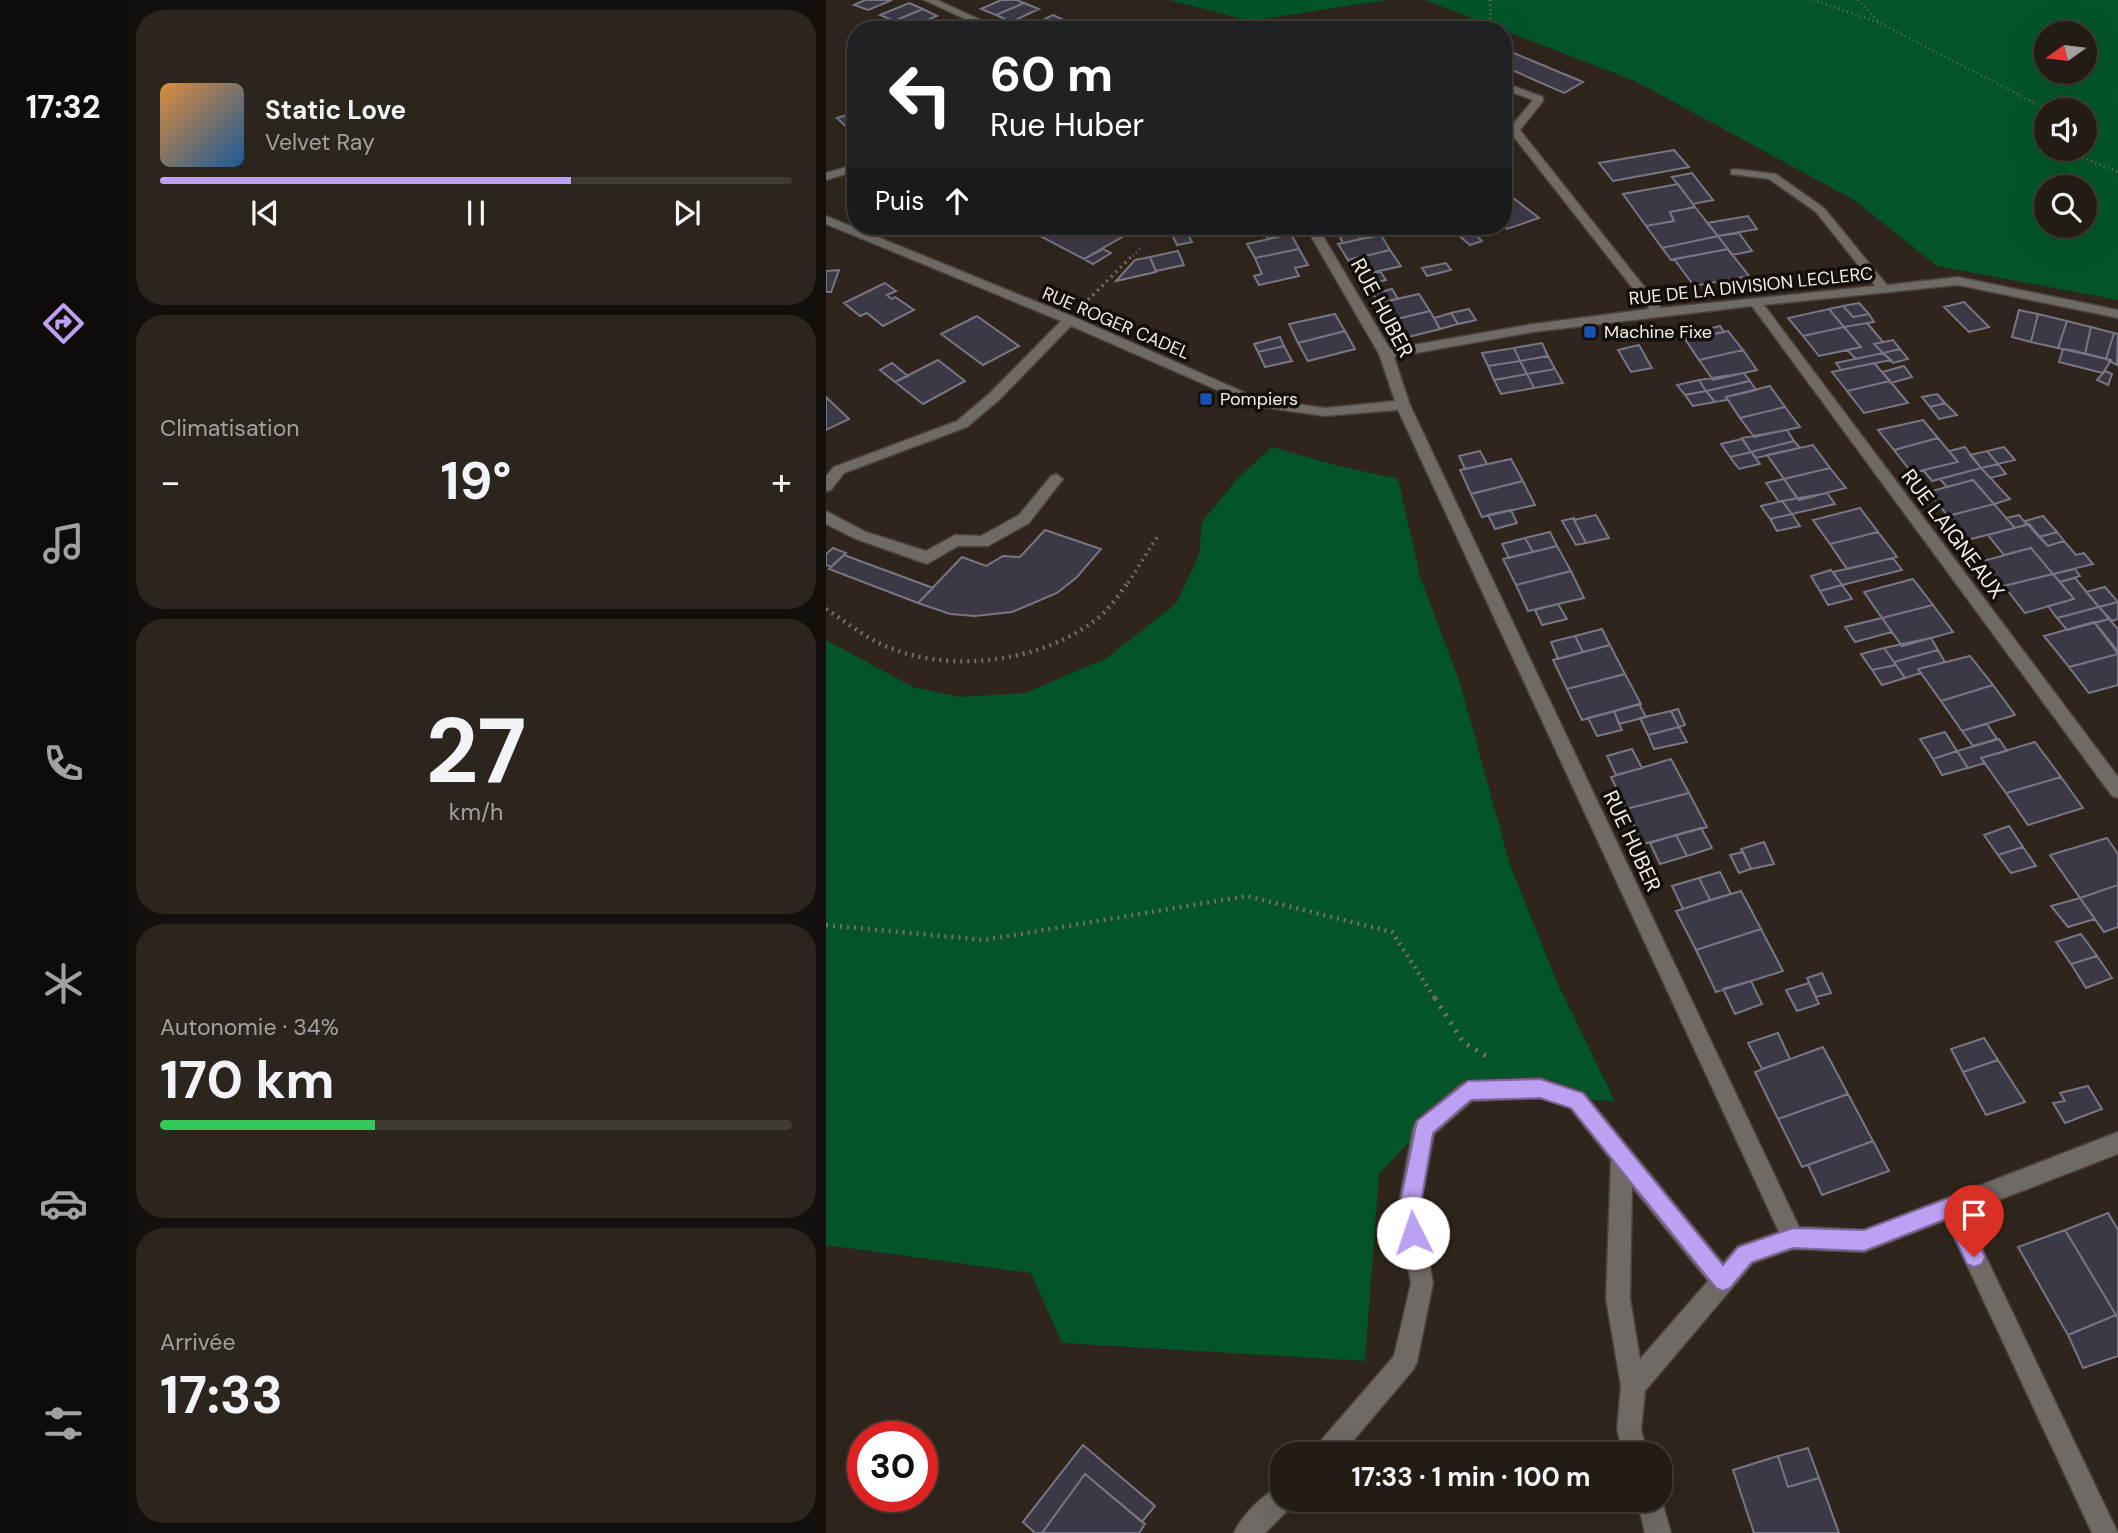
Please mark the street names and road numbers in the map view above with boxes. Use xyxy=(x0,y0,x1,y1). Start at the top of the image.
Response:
street label: RUE HUBER xyxy=(1344,253,1420,363)
street label: RUE DE LA DIVISION LECLERC xyxy=(1628,261,1874,311)
street label: RUE ROGER CADEL xyxy=(1039,281,1193,365)
street label: RUE LAIGNEAUX xyxy=(1895,463,2011,605)
street label: RUE HUBER xyxy=(1596,786,1668,896)

